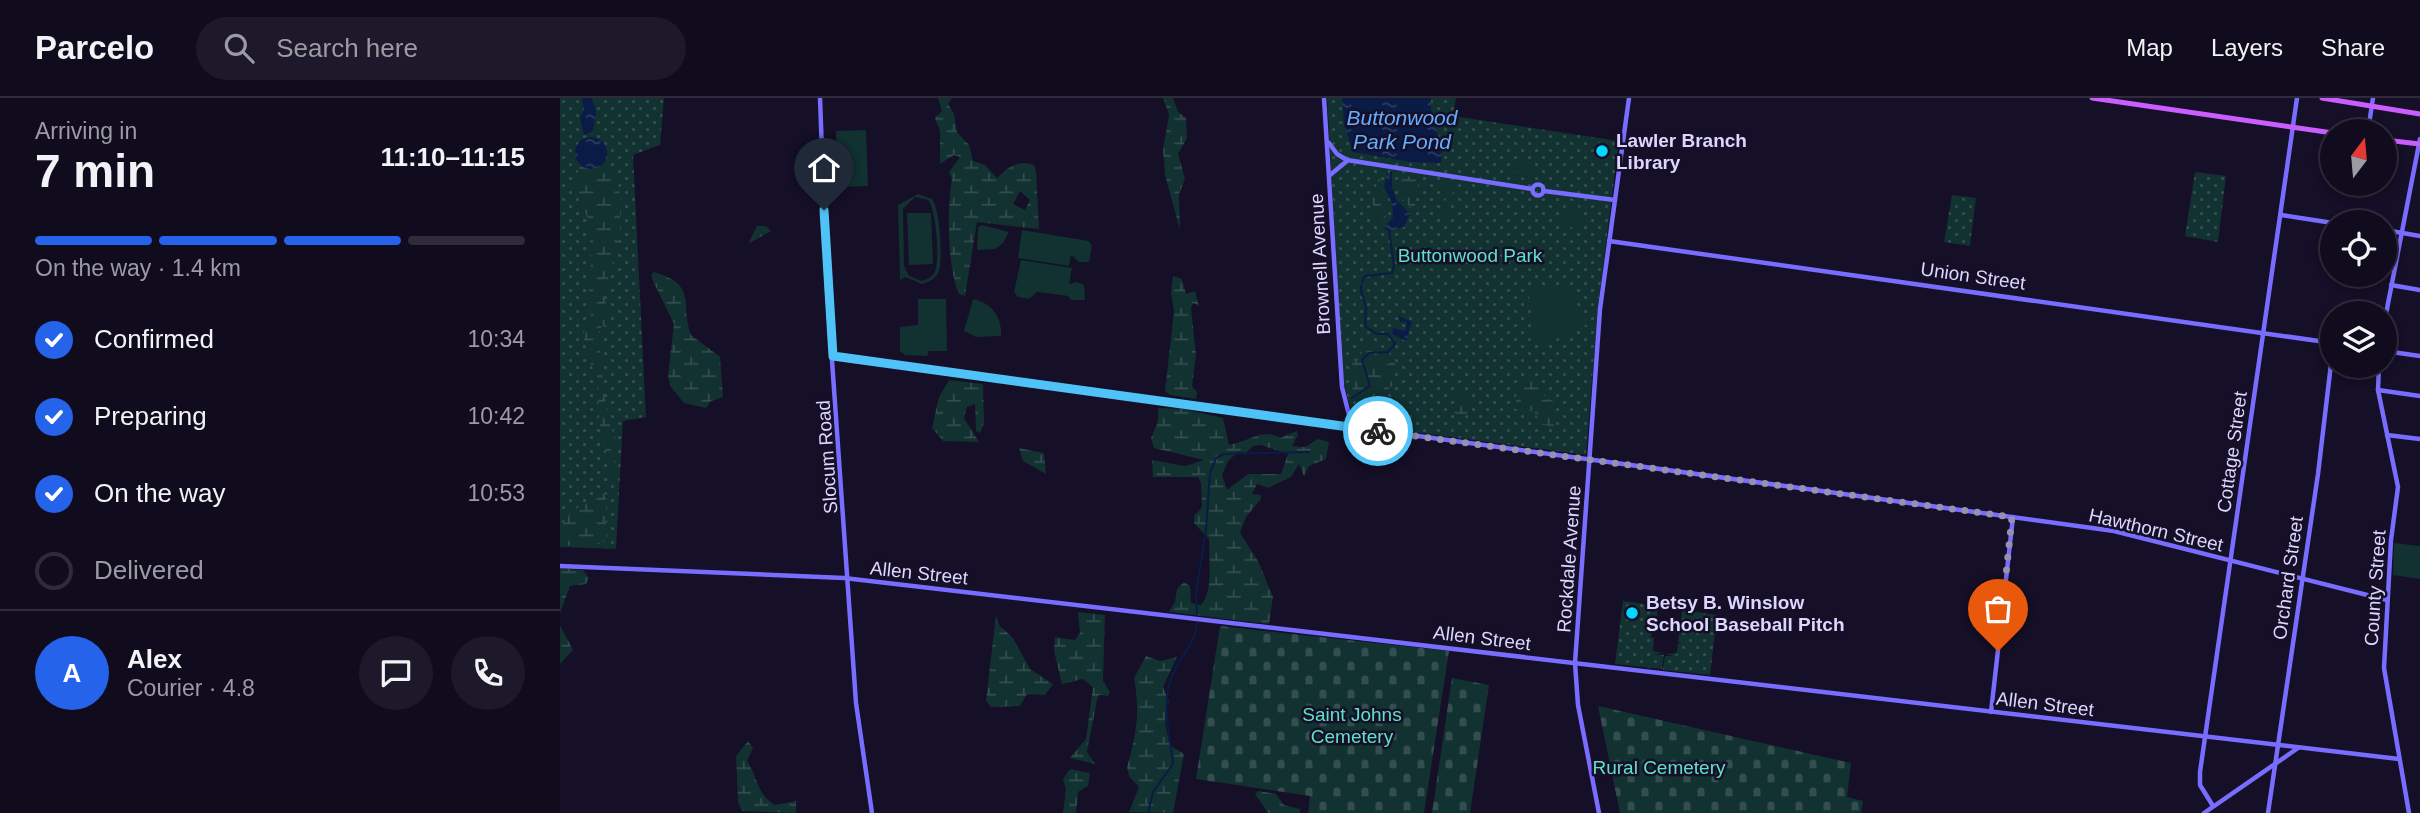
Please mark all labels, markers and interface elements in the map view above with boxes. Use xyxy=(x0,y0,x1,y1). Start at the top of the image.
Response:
search box xyxy=(196,17,686,80)
text: Parcelo xyxy=(35,29,154,66)
icon: search xyxy=(220,29,258,67)
text: Search here xyxy=(276,33,418,63)
text: Map xyxy=(2126,34,2173,61)
text: Layers xyxy=(2211,34,2283,61)
text: Share xyxy=(2321,34,2385,61)
water label: Buttonwood Park Pond xyxy=(1347,106,1459,153)
text: Arriving in xyxy=(35,118,137,144)
north arrow xyxy=(2320,119,2398,196)
map controls xyxy=(2320,119,2397,378)
place label: Lawler Branch Library xyxy=(1616,130,1747,173)
pin xyxy=(794,138,854,210)
text: 11:10–11:15 xyxy=(380,142,525,172)
marker: Lawler Branch Library xyxy=(1594,143,1610,159)
text: 7 min xyxy=(35,145,155,197)
icon: home xyxy=(805,149,843,187)
street label: Brownell Avenue xyxy=(1306,193,1334,335)
button: locate xyxy=(2320,210,2397,287)
park label: Buttonwood Park xyxy=(1398,245,1543,266)
text: On the way · 1.4 km xyxy=(35,255,241,281)
street label: Union Street xyxy=(1919,258,2027,294)
button: layers xyxy=(2320,301,2397,378)
icon: check xyxy=(35,321,73,359)
text: Confirmed xyxy=(94,324,214,354)
text: 10:34 xyxy=(467,326,525,352)
street label: Cottage Street xyxy=(2213,389,2251,514)
courier xyxy=(1343,396,1413,466)
icon: check xyxy=(35,398,73,436)
street label: Slocum Road xyxy=(813,399,841,515)
text: Preparing xyxy=(94,401,207,431)
text: 10:42 xyxy=(467,403,525,429)
icon: bike xyxy=(1359,412,1397,450)
icon: check xyxy=(35,475,73,513)
text: On the way xyxy=(94,478,226,508)
text: 10:53 xyxy=(467,480,525,506)
street label: Rockdale Avenue xyxy=(1553,485,1585,633)
street label: Hawthorn Street xyxy=(2087,504,2226,556)
street label: Orchard Street xyxy=(2269,514,2307,641)
street label: County Street xyxy=(2360,529,2390,647)
text: Delivered xyxy=(94,555,204,585)
street label: Allen Street xyxy=(869,557,970,589)
pin xyxy=(1968,579,2028,651)
icon: bag xyxy=(1979,590,2017,628)
place label: Betsy B. Winslow School Baseball Pitch xyxy=(1646,592,1845,635)
marker: Betsy B. Winslow School Baseball Pitch xyxy=(1624,605,1640,621)
street label: Allen Street xyxy=(1432,622,1533,654)
button: chat xyxy=(359,636,433,710)
button: phone xyxy=(451,636,525,710)
text: Alex xyxy=(127,644,182,674)
text: A xyxy=(63,658,81,688)
text: Courier · 4.8 xyxy=(127,675,255,701)
street label: Allen Street xyxy=(1995,688,2096,720)
park label: Saint Johns Cemetery xyxy=(1302,704,1402,747)
park label: Rural Cemetery xyxy=(1592,757,1726,778)

